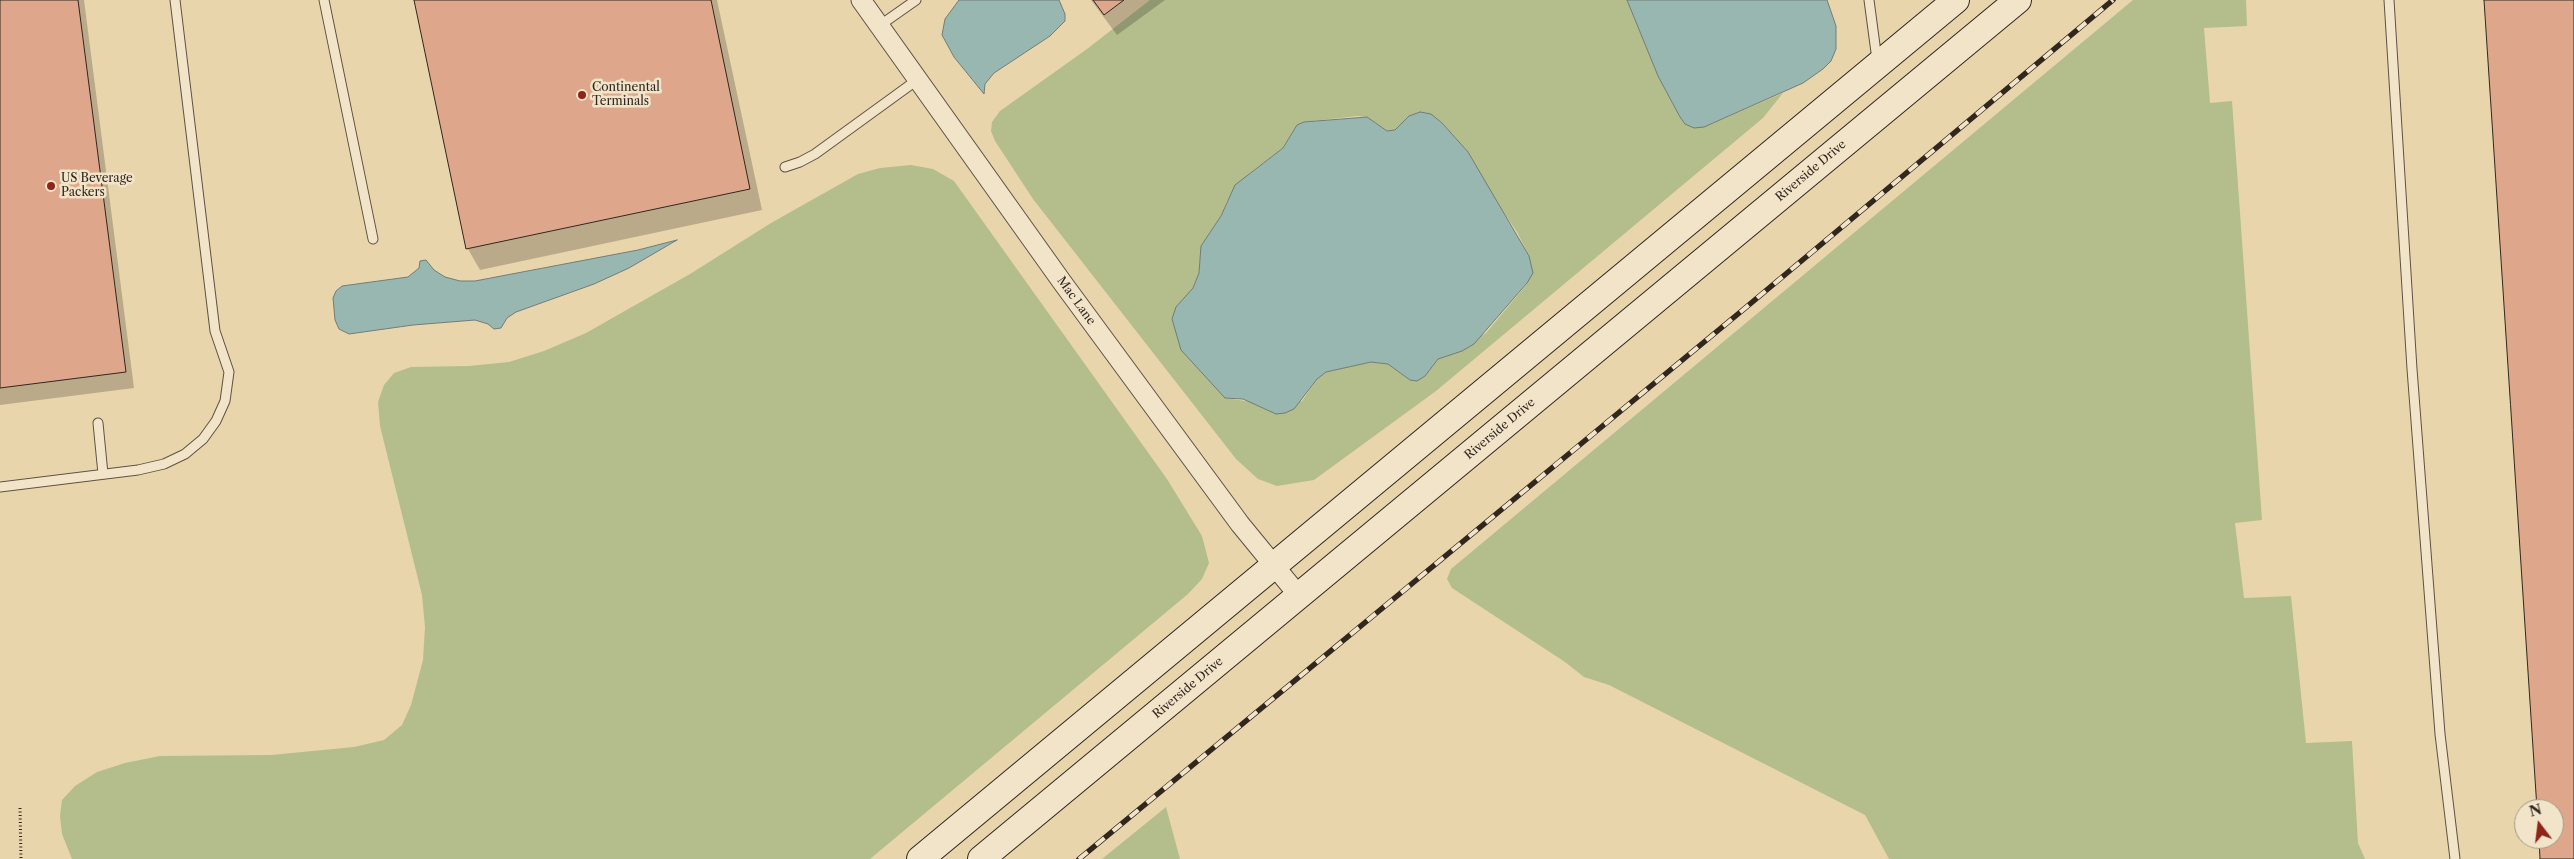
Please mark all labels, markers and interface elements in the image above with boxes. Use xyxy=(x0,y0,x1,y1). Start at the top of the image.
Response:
place label: Continental Terminals xyxy=(592,81,660,109)
marker: Continental Terminals xyxy=(576,89,588,101)
street label: Riverside Drive xyxy=(1773,137,1849,205)
place label: US Beverage Packers xyxy=(61,172,133,200)
marker: US Beverage Packers xyxy=(45,180,57,192)
street label: Mac Lane xyxy=(1054,274,1098,328)
street label: Riverside Drive xyxy=(1462,395,1538,463)
street label: Riverside Drive xyxy=(1150,654,1226,722)
north arrow xyxy=(2514,799,2564,849)
text: N xyxy=(2527,800,2544,821)

